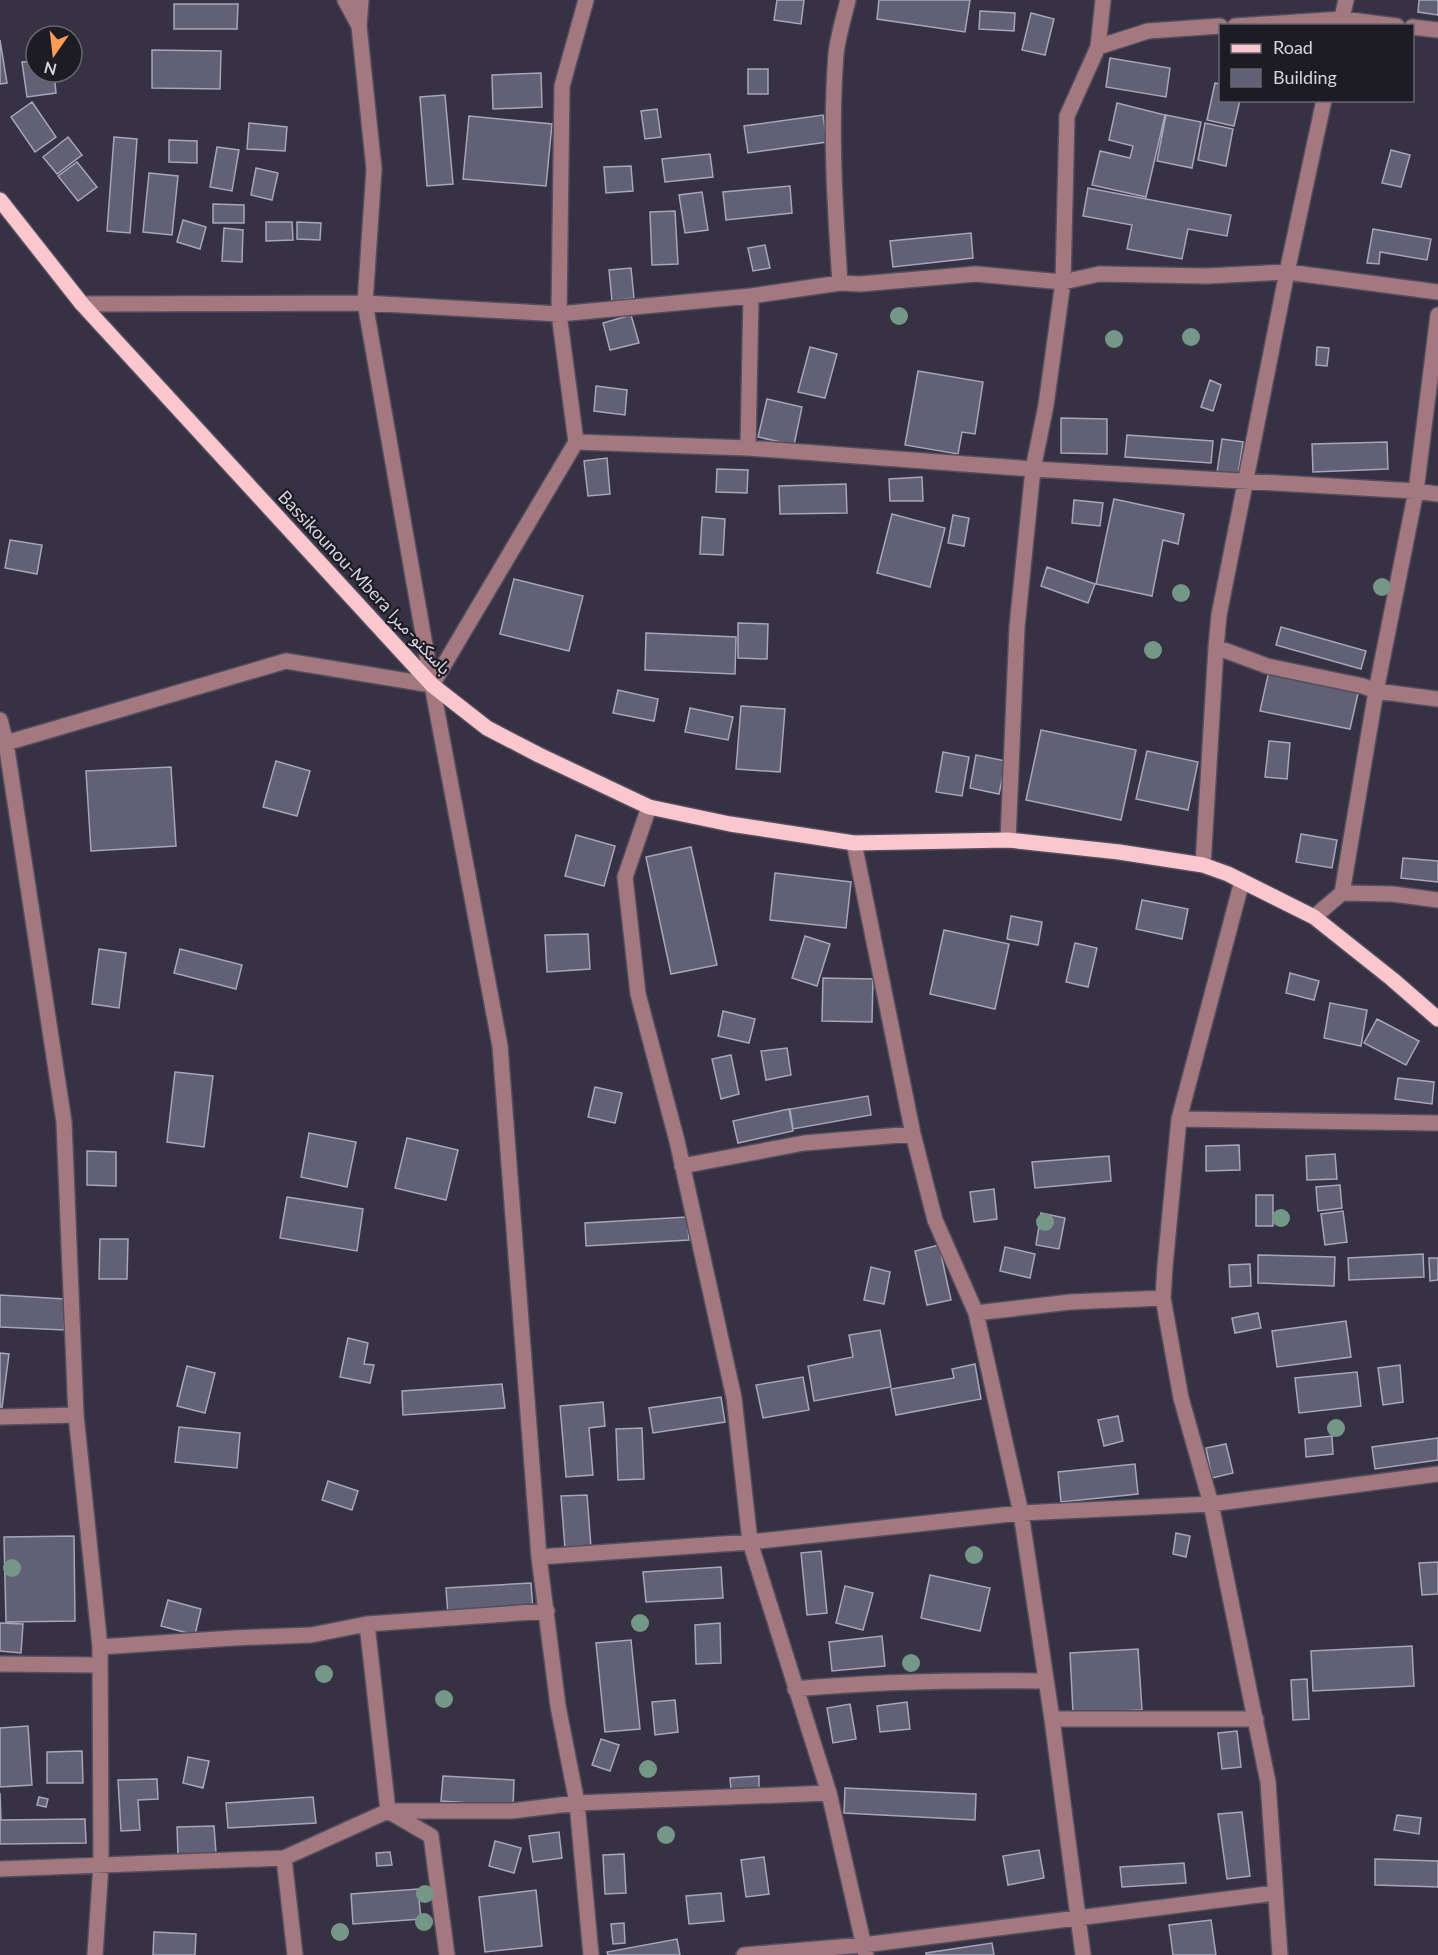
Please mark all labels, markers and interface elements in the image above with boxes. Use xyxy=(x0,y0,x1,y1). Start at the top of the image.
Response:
north arrow xyxy=(24,24,84,84)
legend xyxy=(1219,24,1414,102)
text: Road xyxy=(1273,36,1313,58)
text: N xyxy=(42,58,59,80)
text: Building xyxy=(1273,66,1337,88)
street label: Bassikounou-Mbera باسكنو-مبرا xyxy=(273,485,456,679)

